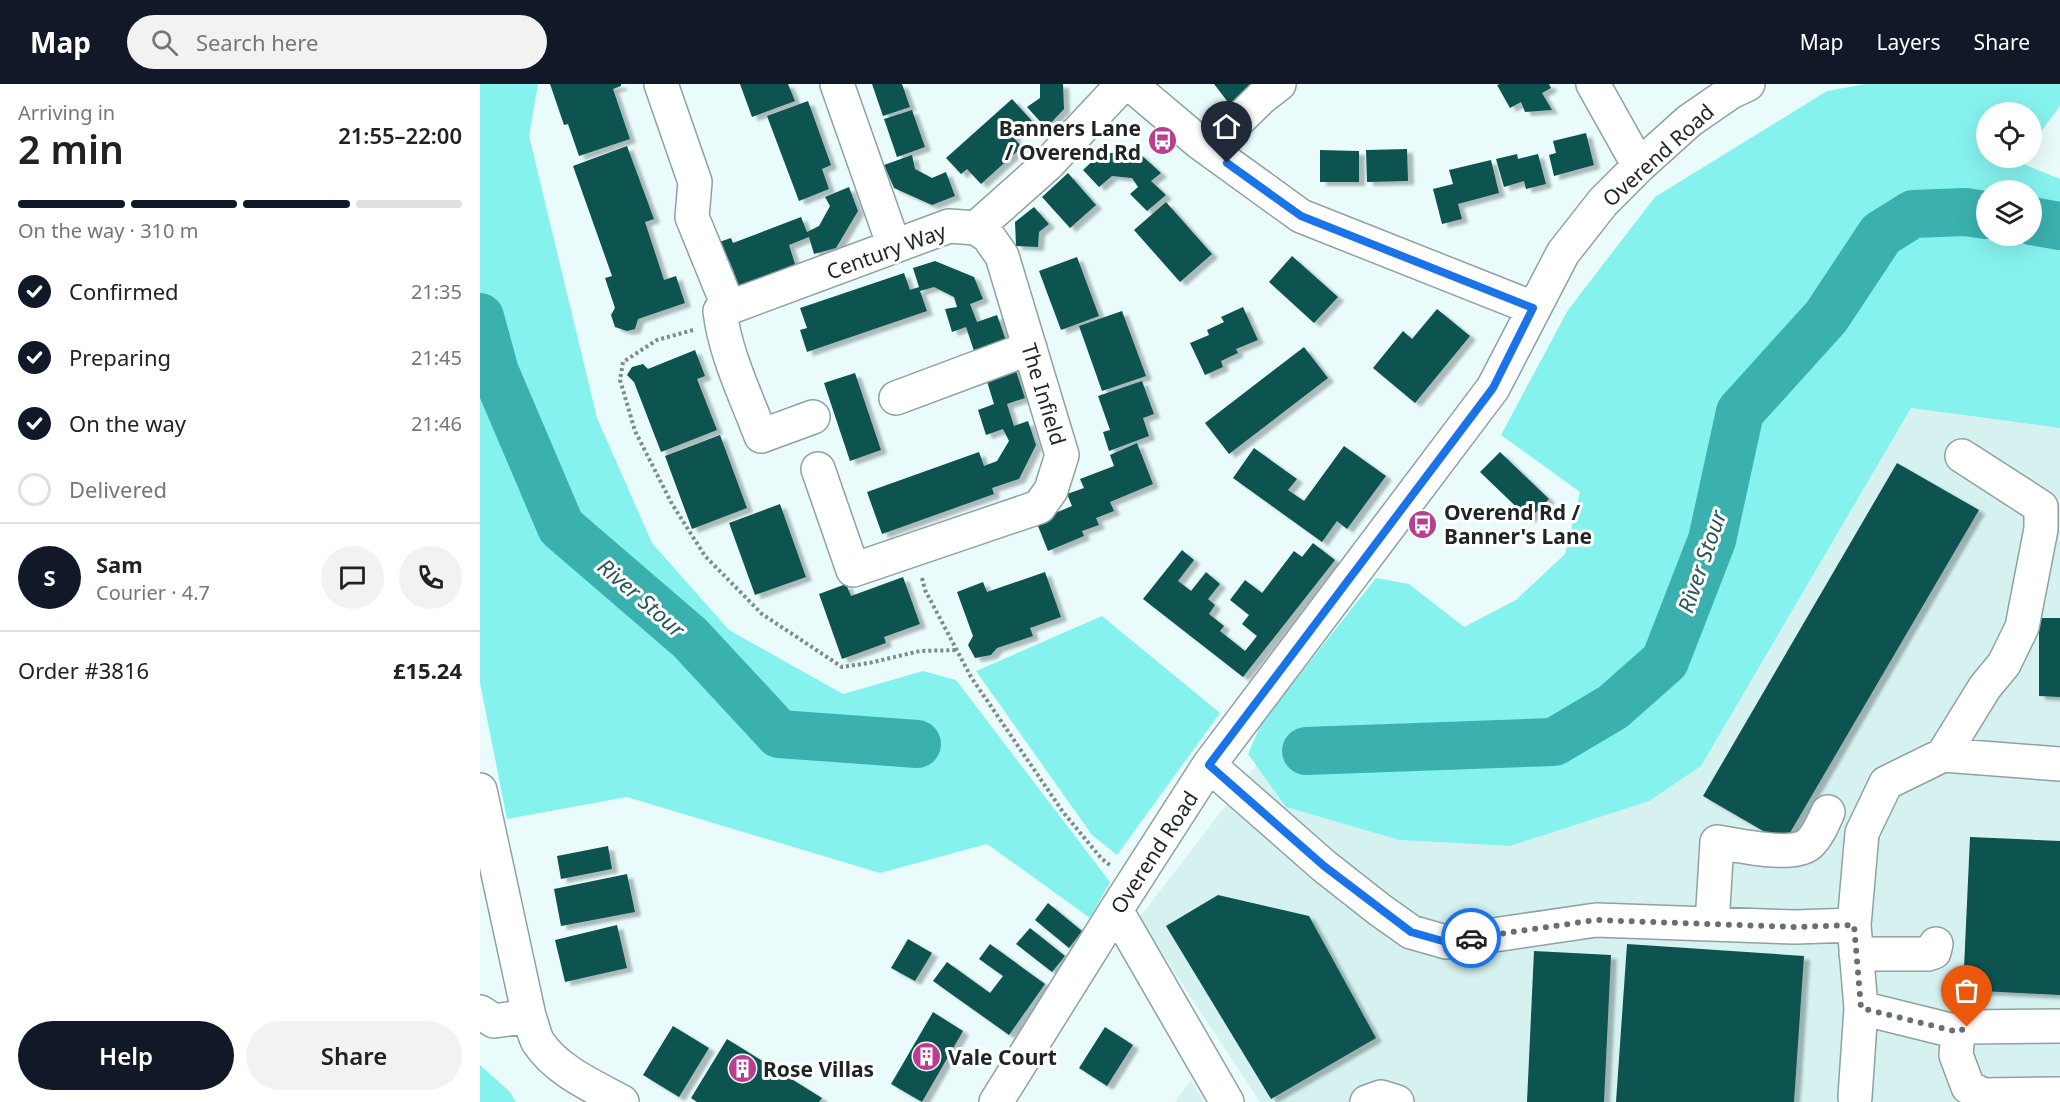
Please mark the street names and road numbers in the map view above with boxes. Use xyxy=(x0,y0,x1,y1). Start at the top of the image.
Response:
street label: Overend Road xyxy=(1596,97,1720,213)
street label: Century Way xyxy=(822,216,950,286)
street label: The Infield xyxy=(1015,340,1073,448)
street label: Overend Road xyxy=(1104,785,1204,919)

